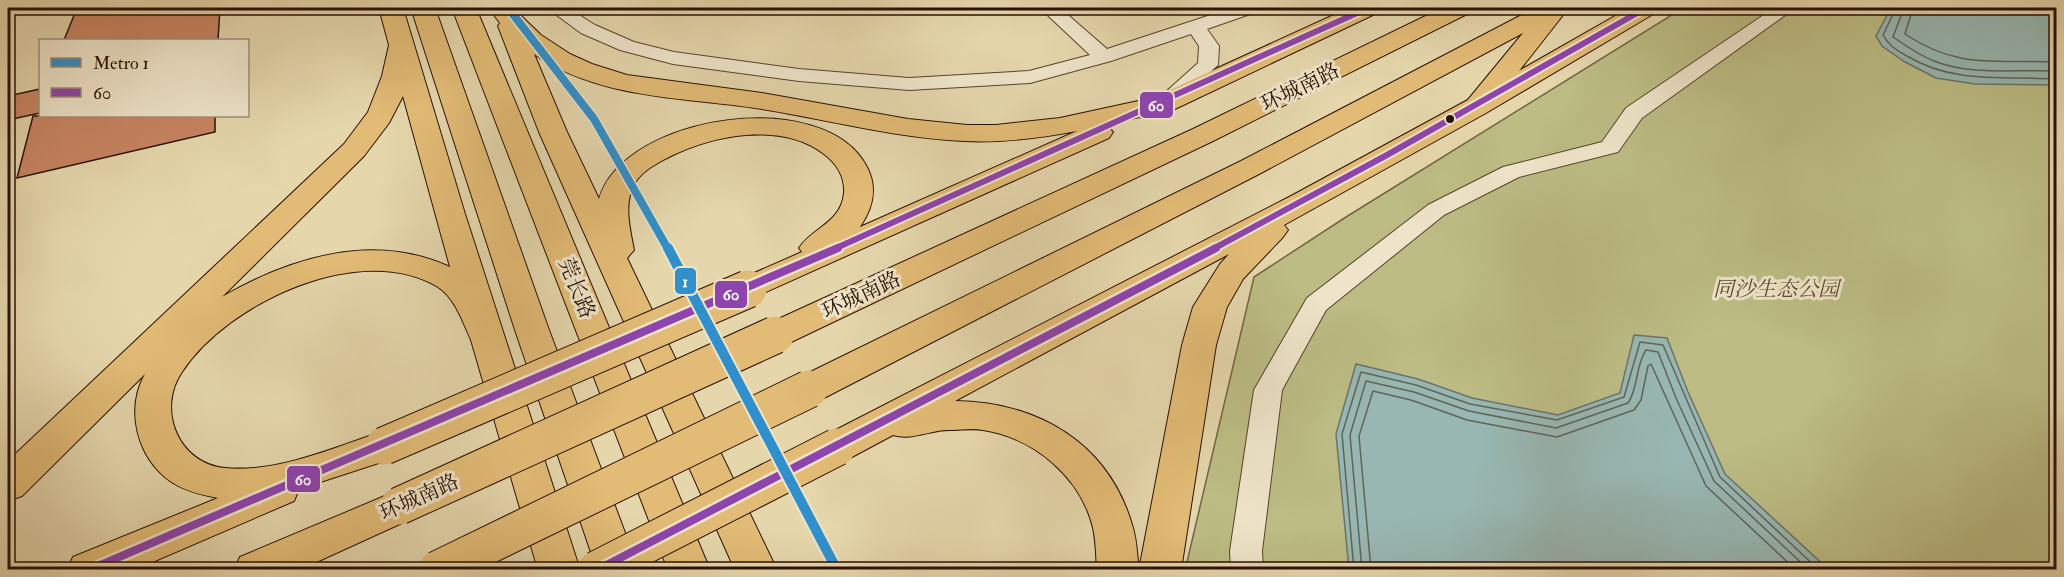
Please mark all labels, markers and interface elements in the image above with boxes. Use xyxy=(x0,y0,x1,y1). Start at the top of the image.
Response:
legend xyxy=(39,39,249,117)
text: Metro 1 xyxy=(93,52,149,75)
street label: 环城南路 xyxy=(1257,57,1344,118)
text: 60 xyxy=(93,82,111,105)
line badge: 60 xyxy=(1139,91,1174,119)
text: 60 xyxy=(1148,96,1164,116)
unlabelled marker xyxy=(1444,113,1456,125)
street label: 莞长路 xyxy=(552,254,601,322)
street label: 环城南路 xyxy=(817,265,905,325)
line badge: 1 xyxy=(674,267,697,295)
text: 1 xyxy=(682,272,688,292)
park label: 同沙生态公园 xyxy=(1713,276,1842,303)
line badge: 60 xyxy=(714,280,748,309)
text: 60 xyxy=(723,285,739,305)
line badge: 60 xyxy=(286,465,321,493)
street label: 环城南路 xyxy=(375,468,463,527)
text: 60 xyxy=(295,470,311,490)

